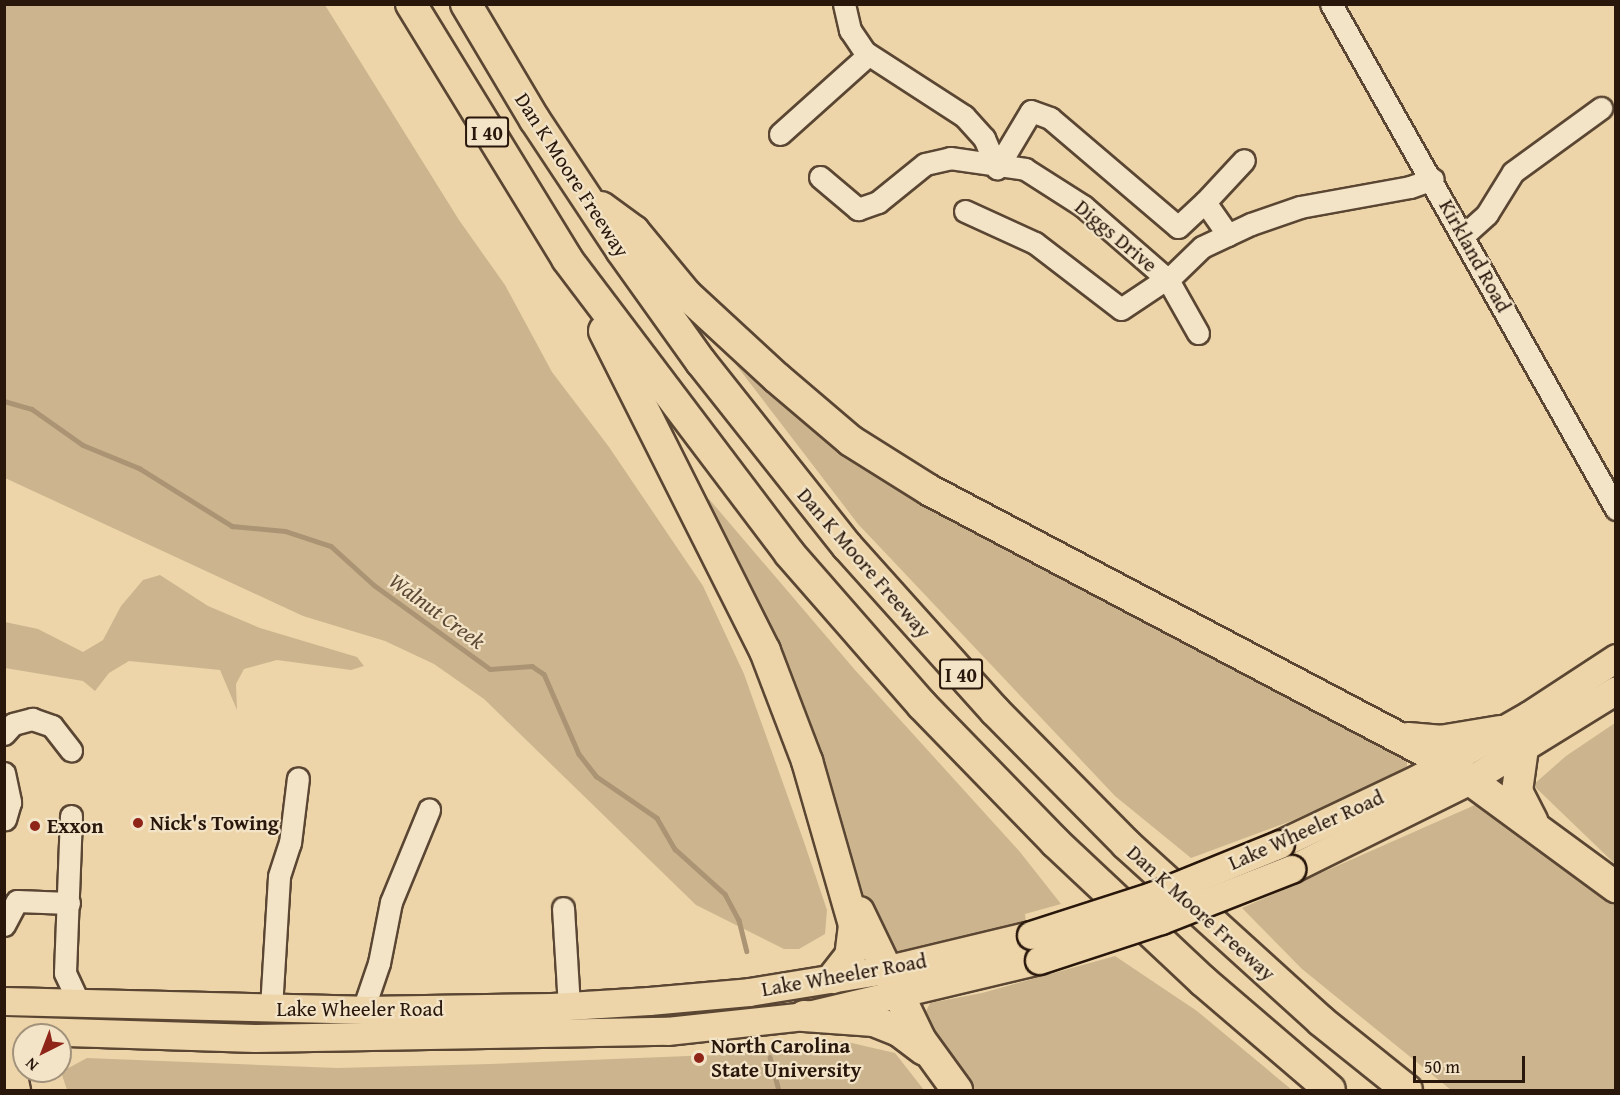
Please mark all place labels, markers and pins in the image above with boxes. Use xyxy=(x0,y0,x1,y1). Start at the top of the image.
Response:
place label: Nick's Towing xyxy=(150,810,279,836)
place label: Exxon xyxy=(47,813,104,839)
marker: Nick's Towing xyxy=(131,816,145,830)
marker: Exxon xyxy=(28,819,42,833)
place label: North Carolina State University xyxy=(711,1033,861,1083)
marker: North Carolina State University xyxy=(692,1051,706,1065)

